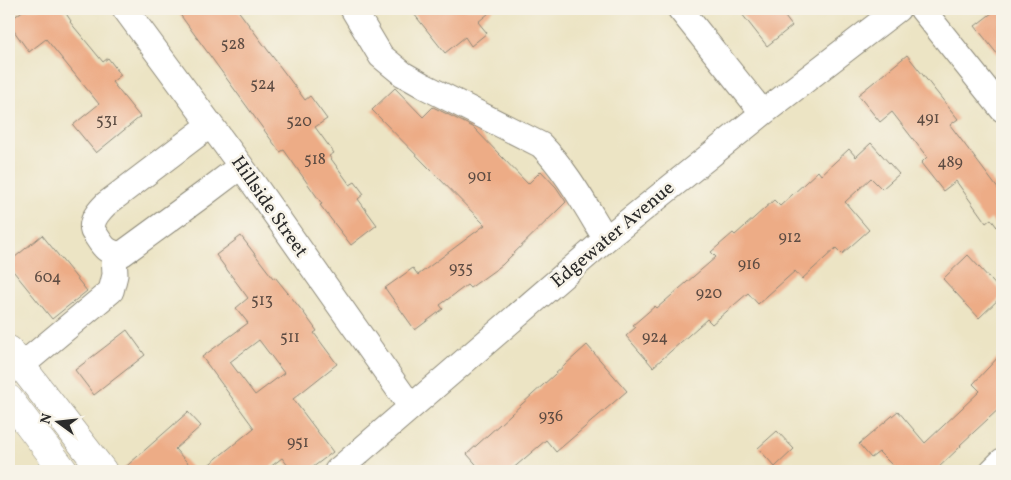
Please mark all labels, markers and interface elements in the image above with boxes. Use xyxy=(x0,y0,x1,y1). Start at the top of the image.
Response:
house number: 528 xyxy=(221,34,245,56)
house number: 524 xyxy=(250,74,276,96)
house number: 491 xyxy=(916,108,940,130)
house number: 531 xyxy=(96,110,118,132)
house number: 520 xyxy=(286,111,312,133)
house number: 518 xyxy=(304,149,326,171)
street label: Hillside Street xyxy=(224,151,314,263)
house number: 489 xyxy=(937,152,963,174)
house number: 901 xyxy=(468,166,492,188)
street label: Edgewater Avenue xyxy=(546,176,680,294)
house number: 912 xyxy=(778,227,802,249)
house number: 916 xyxy=(738,254,760,276)
house number: 935 xyxy=(449,258,473,280)
house number: 604 xyxy=(35,267,61,289)
house number: 920 xyxy=(696,283,722,305)
house number: 513 xyxy=(251,290,273,312)
house number: 511 xyxy=(280,327,300,349)
house number: 924 xyxy=(642,327,668,349)
north arrow xyxy=(32,398,82,448)
house number: 936 xyxy=(539,406,563,428)
text: N xyxy=(36,412,57,426)
house number: 951 xyxy=(287,432,309,454)

